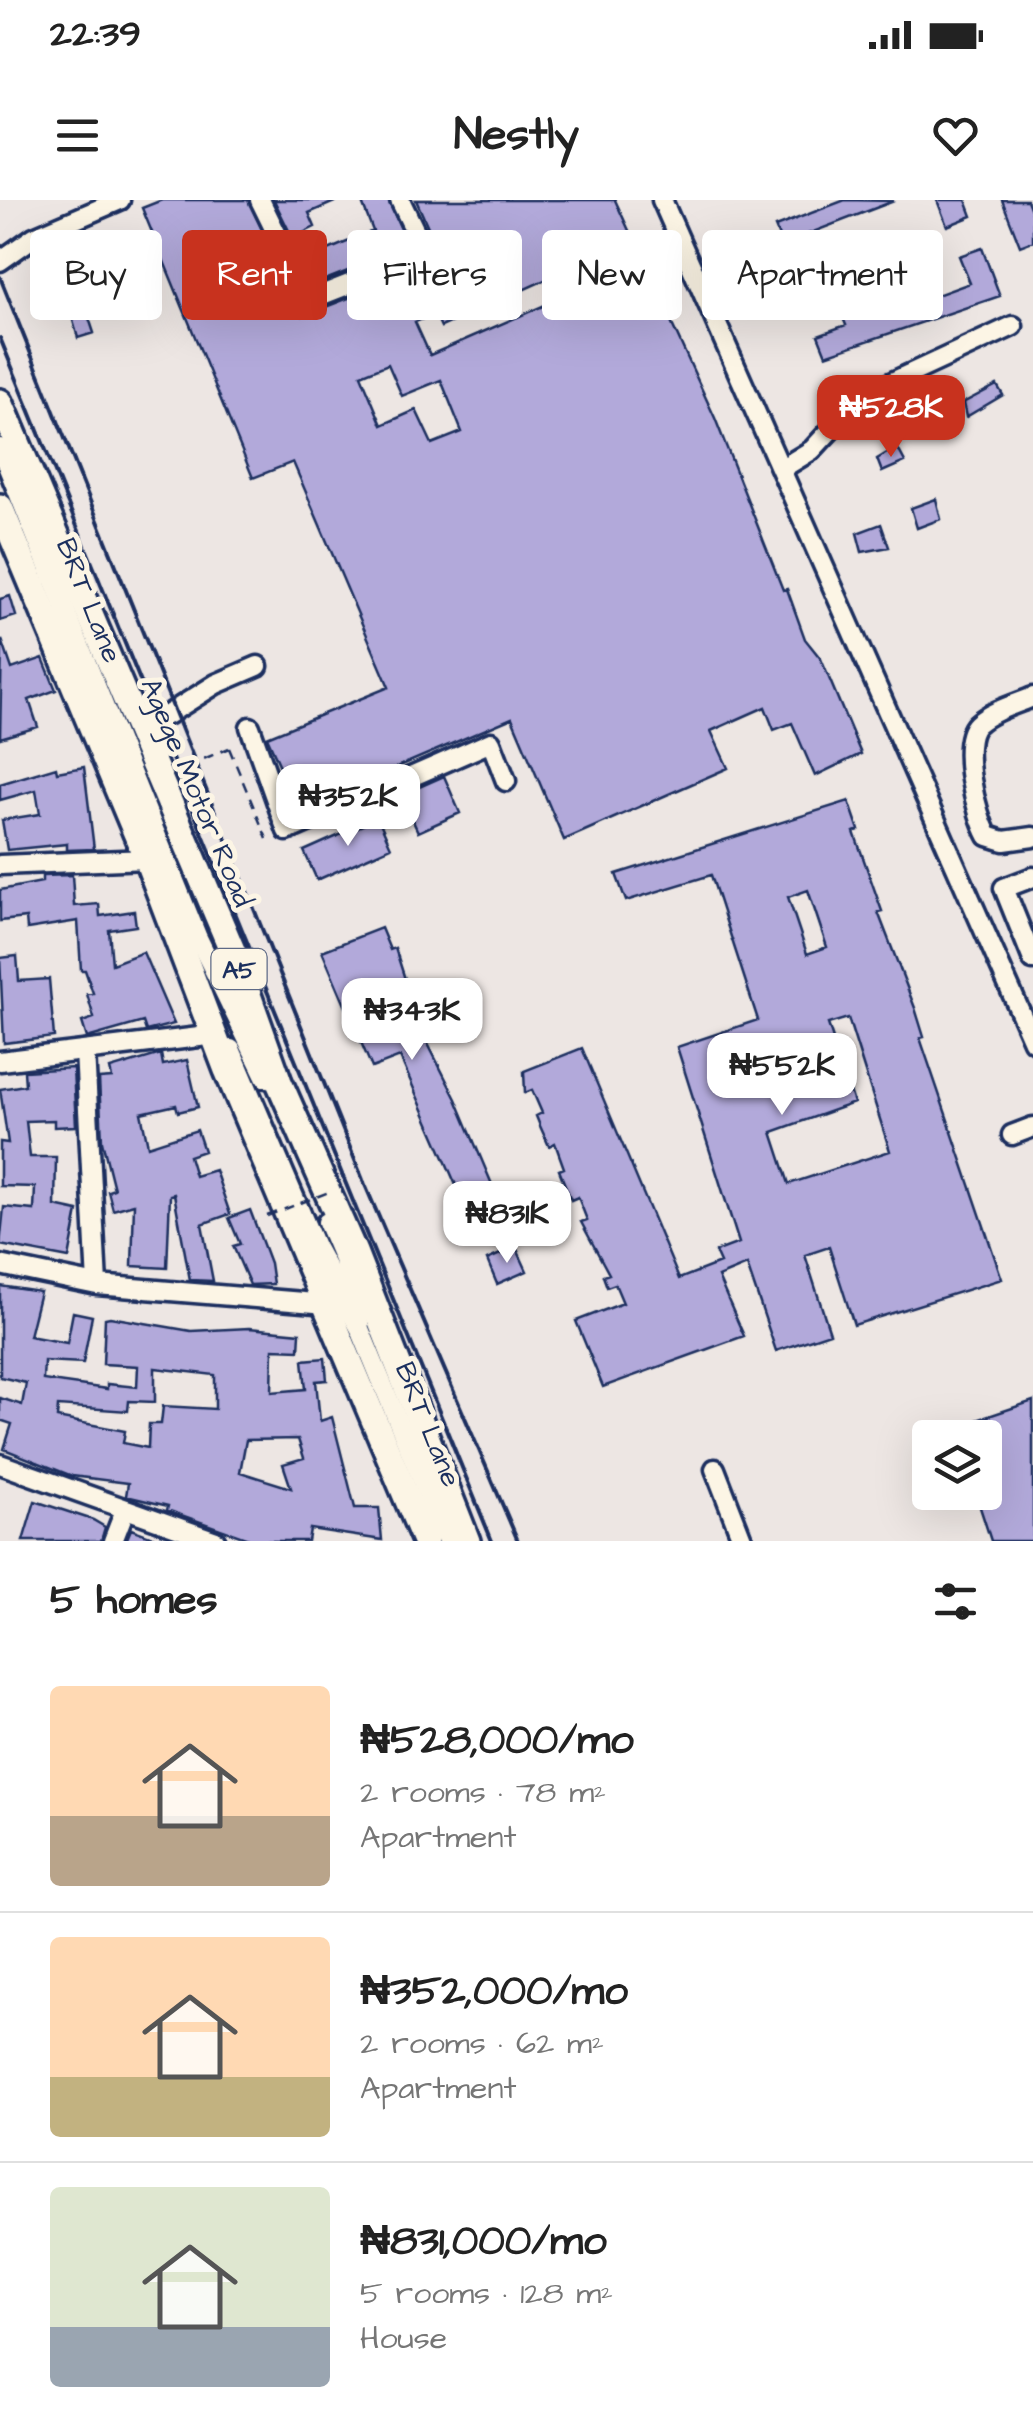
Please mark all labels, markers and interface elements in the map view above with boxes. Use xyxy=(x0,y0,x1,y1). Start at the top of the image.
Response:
text: 22:39 xyxy=(50,9,141,61)
text: Nestly xyxy=(454,104,579,166)
icon: menu xyxy=(50,108,105,163)
icon: heart xyxy=(928,108,983,163)
chip: Buy xyxy=(30,230,162,320)
chip: Rent xyxy=(182,230,327,320)
chip: Filters xyxy=(347,230,522,320)
chip: New xyxy=(542,230,682,320)
chip: Apartment xyxy=(702,230,943,320)
pin: ₦528K xyxy=(821,375,961,460)
text: ₦528K xyxy=(839,385,943,430)
street label: BRT Lane xyxy=(46,532,131,669)
street label: Agege Motor Road xyxy=(130,672,262,913)
pin: ₦352K xyxy=(278,764,418,849)
text: ₦352K xyxy=(298,774,398,819)
road number: A5 xyxy=(212,949,266,989)
pin: ₦343K xyxy=(342,978,482,1063)
text: ₦343K xyxy=(364,988,460,1033)
pin: ₦552K xyxy=(712,1033,852,1118)
text: ₦552K xyxy=(729,1043,835,1088)
pin: ₦831K xyxy=(437,1181,577,1266)
text: ₦831K xyxy=(465,1191,549,1236)
street label: BRT Lane xyxy=(385,1356,470,1493)
map controls xyxy=(912,1420,1002,1510)
button: layers xyxy=(912,1420,1002,1510)
text: 5 homes xyxy=(50,1572,217,1630)
icon: filters xyxy=(928,1574,983,1629)
text: ₦528,000/mo xyxy=(360,1712,634,1770)
icon: home xyxy=(130,1726,250,1846)
text: 2 rooms · 78 m² xyxy=(360,1770,606,1815)
text: Apartment xyxy=(360,1815,516,1860)
text: ₦352,000/mo xyxy=(360,1963,628,2021)
icon: home xyxy=(130,1977,250,2097)
text: 2 rooms · 62 m² xyxy=(360,2021,604,2066)
text: Apartment xyxy=(360,2066,516,2111)
text: ₦831,000/mo xyxy=(360,2213,607,2271)
icon: home xyxy=(130,2227,250,2347)
text: 5 rooms · 128 m² xyxy=(360,2271,613,2316)
text: House xyxy=(360,2316,447,2361)

